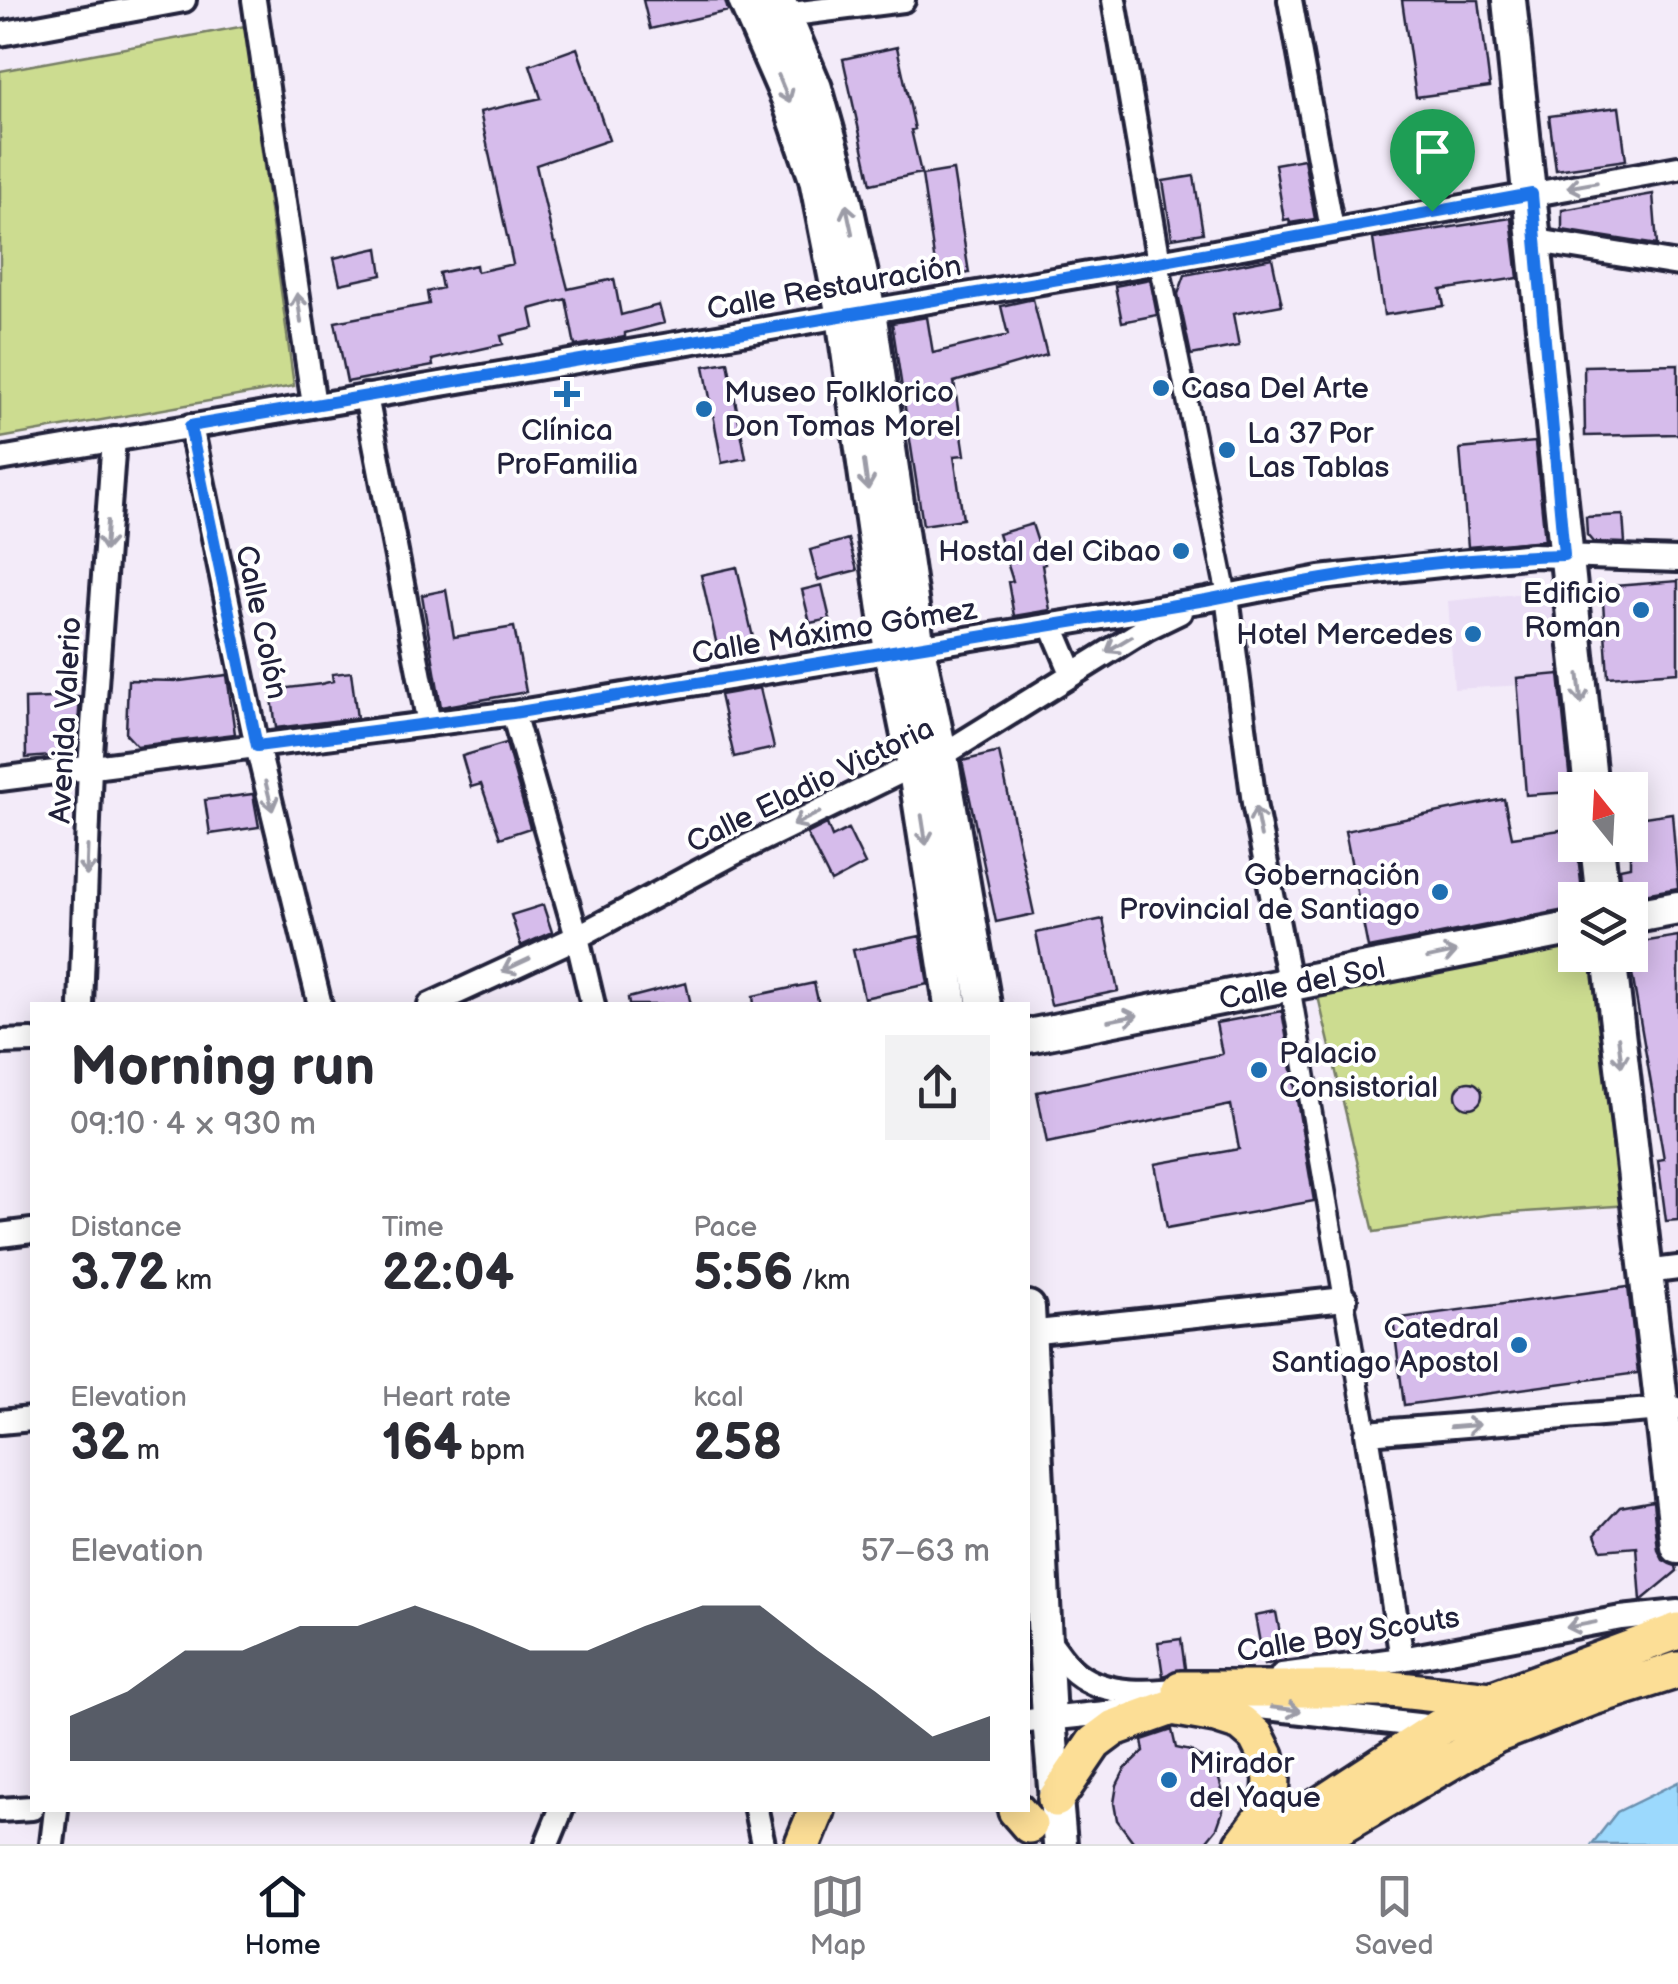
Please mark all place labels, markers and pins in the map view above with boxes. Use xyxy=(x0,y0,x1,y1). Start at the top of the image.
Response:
pin xyxy=(1390,109,1475,212)
place label: Casa Del Arte xyxy=(1181,371,1369,407)
place label: Museo Folklorico Don Tomas Morel xyxy=(724,375,961,445)
marker: Casa Del Arte xyxy=(1150,377,1172,399)
marker: Clínica ProFamilia xyxy=(554,381,580,407)
marker: Museo Folklorico Don Tomas Morel xyxy=(693,398,715,420)
place label: Clínica ProFamilia xyxy=(496,413,638,483)
place label: La 37 Por Las Tablas xyxy=(1247,416,1390,486)
marker: La 37 Por Las Tablas xyxy=(1216,439,1238,461)
place label: Hostal del Cibao xyxy=(938,534,1161,570)
marker: Hostal del Cibao xyxy=(1170,540,1192,562)
place label: Edificio Roman xyxy=(1522,576,1621,646)
marker: Edificio Roman xyxy=(1630,599,1652,621)
place label: Hotel Mercedes xyxy=(1236,617,1453,653)
marker: Hotel Mercedes xyxy=(1462,623,1484,645)
place label: Gobernación Provincial de Santiago xyxy=(1119,858,1420,928)
marker: Gobernación Provincial de Santiago xyxy=(1429,881,1451,903)
place label: Palacio Consistorial xyxy=(1279,1036,1438,1106)
marker: Palacio Consistorial xyxy=(1248,1059,1270,1081)
place label: Catedral Santiago Apostol xyxy=(1272,1311,1499,1381)
marker: Catedral Santiago Apostol xyxy=(1508,1334,1530,1356)
place label: Mirador del Yaque xyxy=(1189,1746,1321,1816)
marker: Mirador del Yaque xyxy=(1158,1769,1180,1791)

